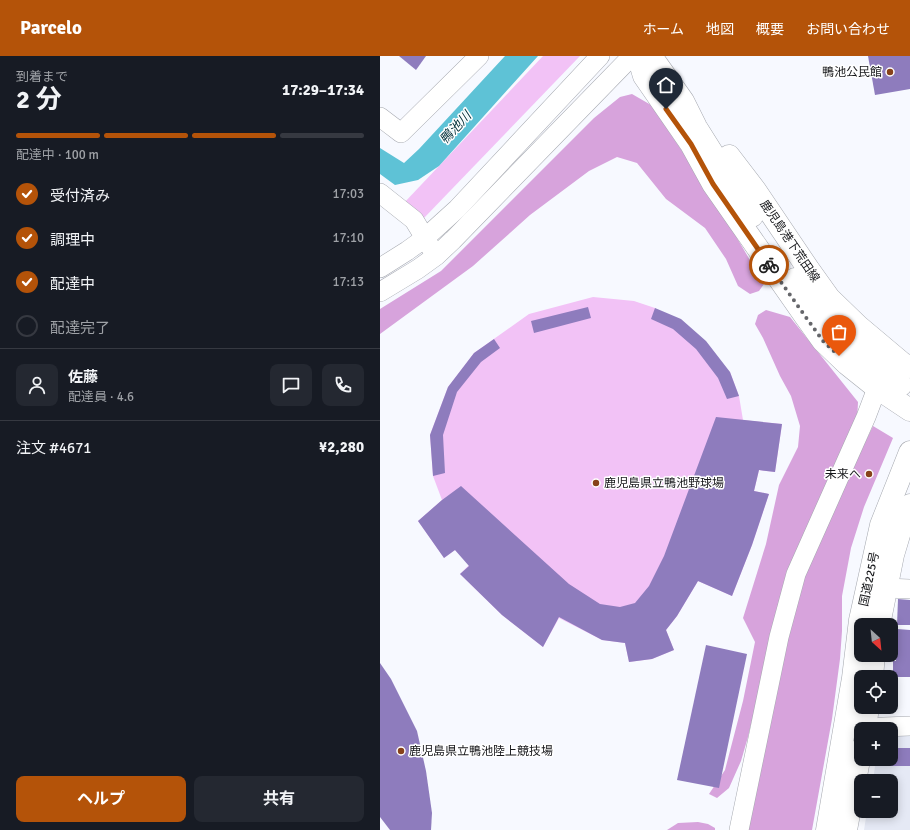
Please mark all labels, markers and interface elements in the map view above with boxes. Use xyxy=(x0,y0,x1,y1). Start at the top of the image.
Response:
text: Parcelo xyxy=(20,16,82,40)
text: ホーム xyxy=(642,21,684,38)
text: 地図 xyxy=(706,21,734,38)
text: 概要 xyxy=(756,21,784,38)
text: お問い合わせ xyxy=(806,21,890,38)
place label: 鴨池公民館 xyxy=(822,65,882,80)
marker: 鴨池公民館 xyxy=(885,67,895,77)
pin xyxy=(649,68,683,109)
text: 到着まで xyxy=(16,69,68,85)
icon: home xyxy=(655,74,677,96)
text: 17:29–17:34 xyxy=(282,81,364,99)
text: 2 分 xyxy=(16,84,62,116)
water label: 鴨池川 xyxy=(437,107,476,147)
text: 配達中 · 100 m xyxy=(16,147,99,163)
icon: check xyxy=(16,183,38,205)
text: 17:03 xyxy=(332,186,364,202)
text: 受付済み xyxy=(50,187,110,205)
street label: 鹿児島港下荒田線 xyxy=(757,197,823,285)
icon: check xyxy=(16,227,38,249)
text: 17:10 xyxy=(332,230,364,246)
text: 調理中 xyxy=(50,231,95,249)
courier xyxy=(749,245,789,285)
icon: bike xyxy=(758,254,780,276)
icon: check xyxy=(16,271,38,293)
text: 17:13 xyxy=(332,274,364,290)
text: 配達中 xyxy=(50,275,95,293)
pin xyxy=(822,315,856,356)
text: 配達完了 xyxy=(50,319,110,337)
icon: bag xyxy=(828,321,850,343)
button: person xyxy=(16,364,58,406)
button: chat xyxy=(270,364,312,406)
button: phone xyxy=(322,364,364,406)
text: 佐藤 xyxy=(68,368,98,386)
text: 配達員 · 4.6 xyxy=(68,389,134,405)
text: ¥2,280 xyxy=(319,438,364,456)
text: 注文 #4671 xyxy=(16,439,91,457)
place label: 未来へ xyxy=(825,467,861,482)
marker: 未来へ xyxy=(864,469,874,479)
place label: 鹿児島県立鴨池野球場 xyxy=(604,476,724,491)
marker: 鹿児島県立鴨池野球場 xyxy=(591,478,601,488)
street label: 国道225号 xyxy=(856,550,883,608)
north arrow xyxy=(854,618,898,662)
map controls xyxy=(854,618,898,818)
button: locate xyxy=(854,670,898,714)
button: + xyxy=(854,722,898,766)
place label: 鹿児島県立鴨池陸上競技場 xyxy=(409,744,553,759)
marker: 鹿児島県立鴨池陸上競技場 xyxy=(396,746,406,756)
button: − xyxy=(854,774,898,818)
button: ヘルプ xyxy=(16,776,186,822)
button: 共有 xyxy=(194,776,364,822)

